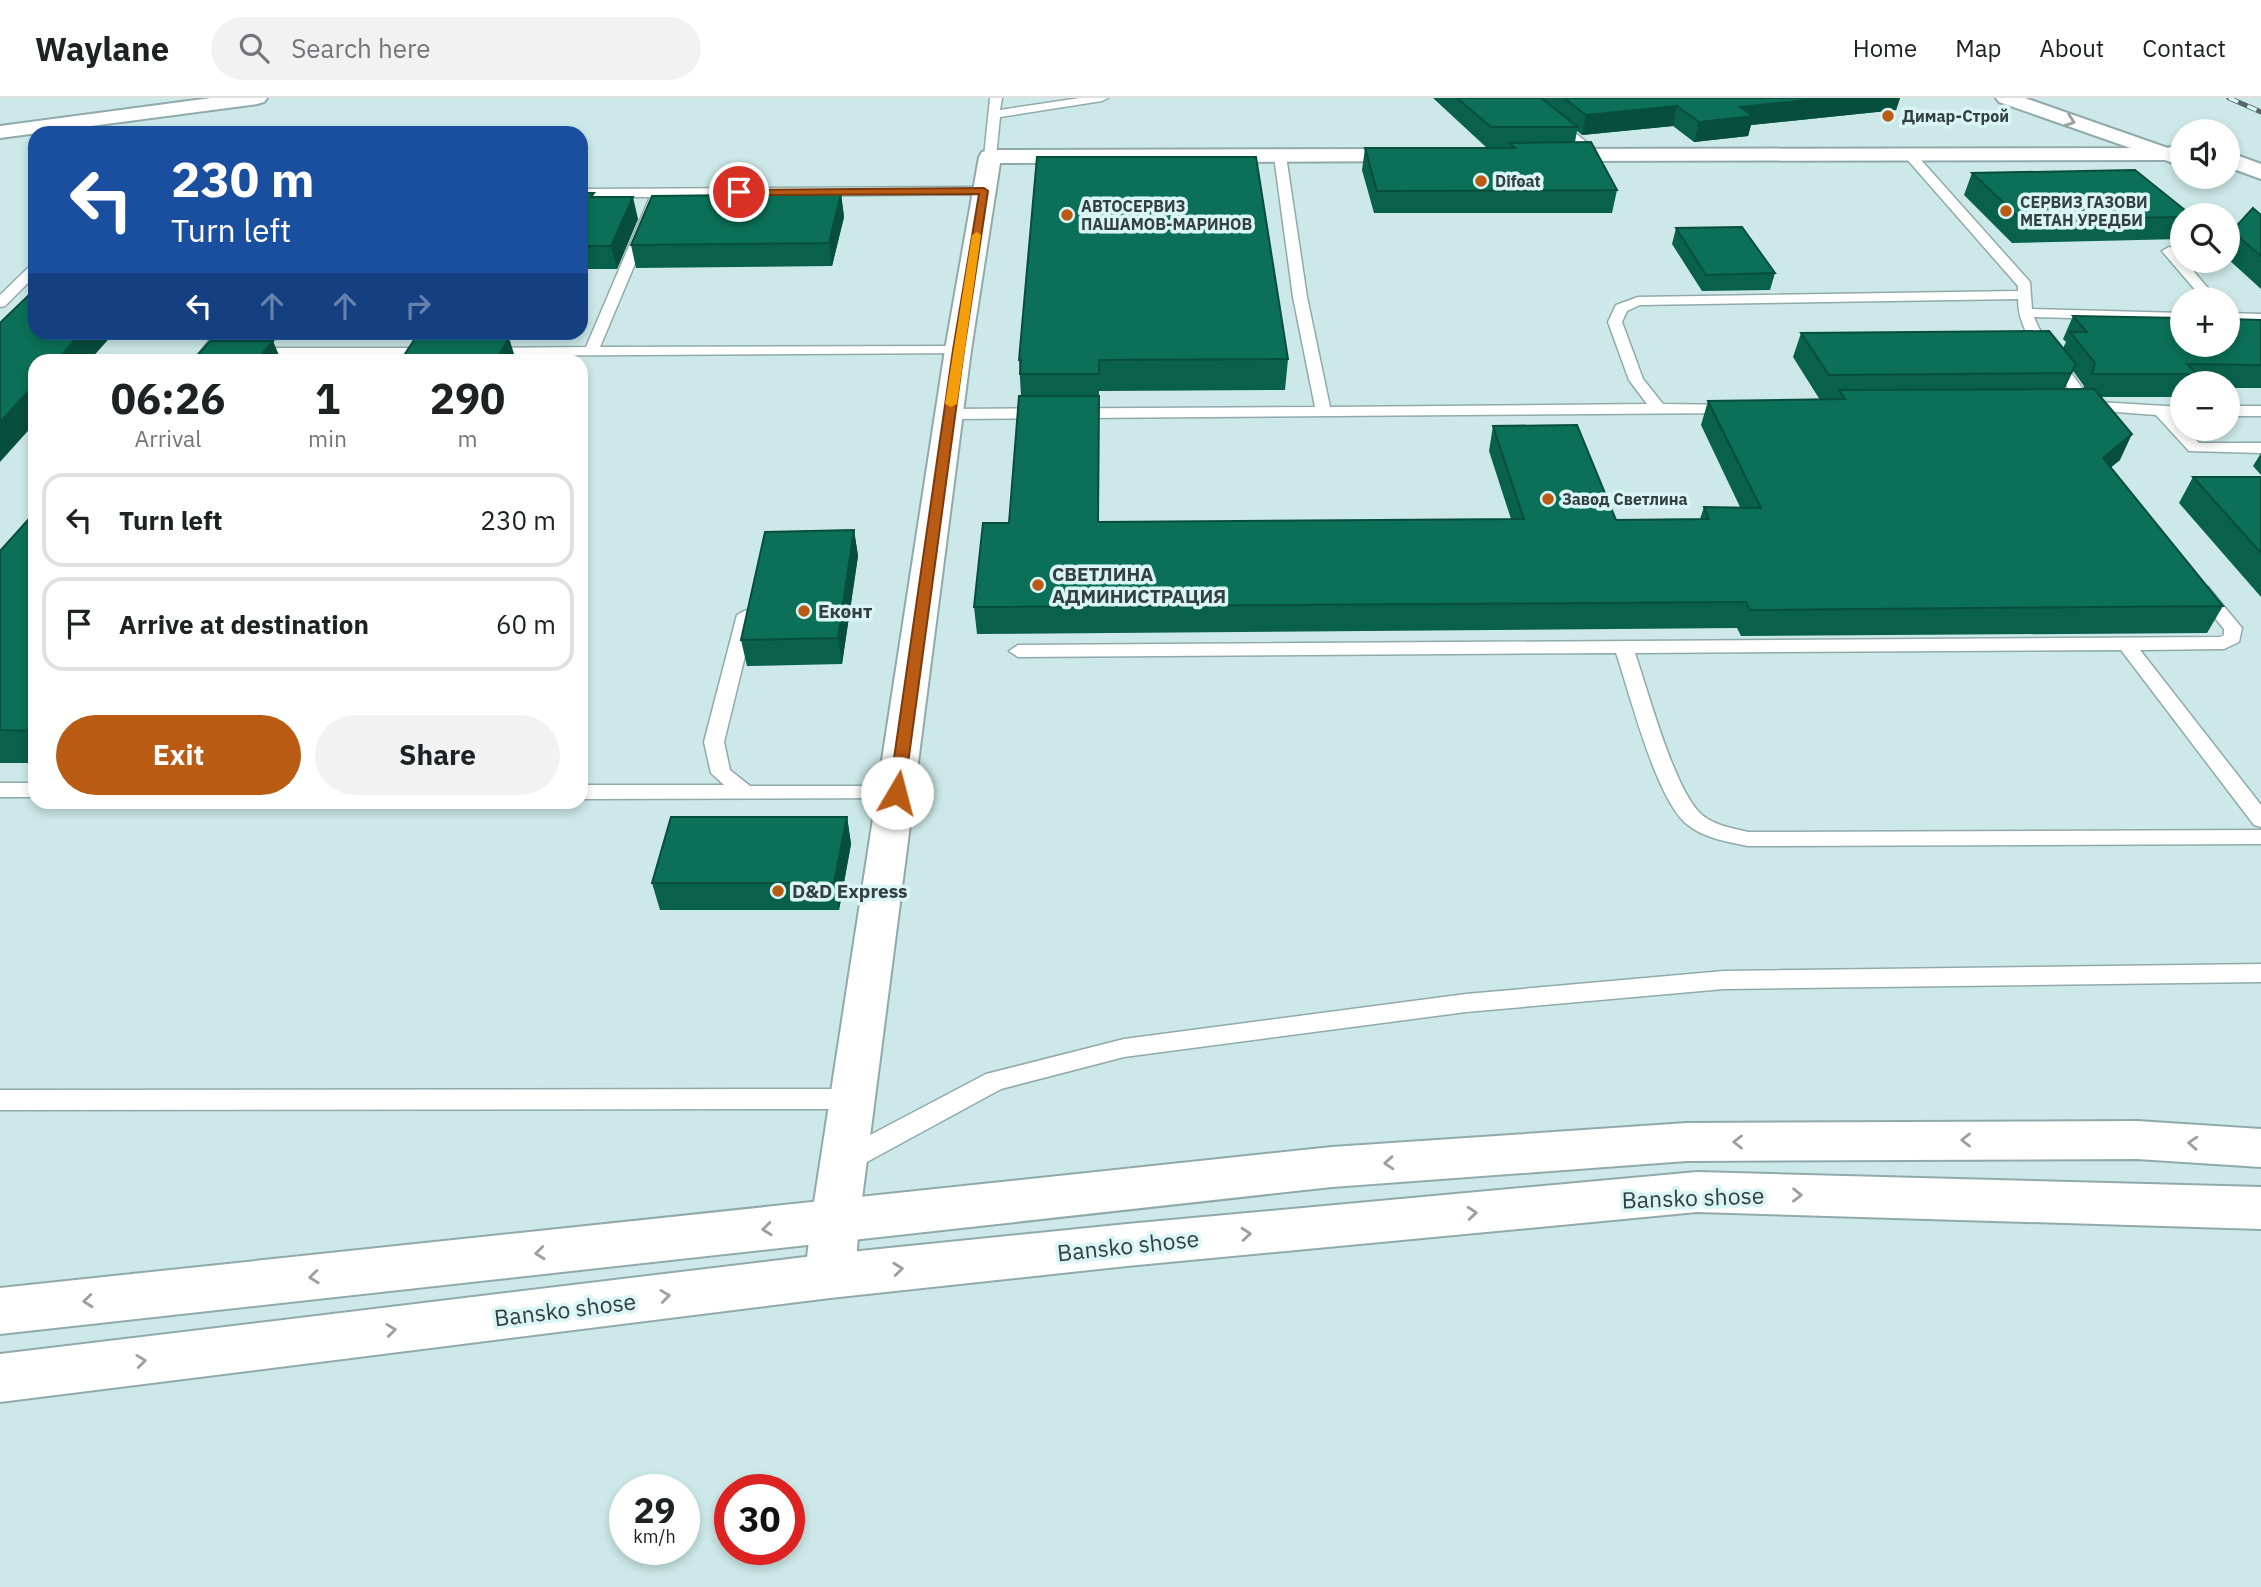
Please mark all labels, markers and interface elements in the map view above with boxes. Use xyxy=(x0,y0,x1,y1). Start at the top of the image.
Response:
search box xyxy=(211,17,701,80)
text: Waylane xyxy=(35,27,169,70)
icon: search xyxy=(235,29,273,67)
text: Search here xyxy=(291,31,431,65)
text: Home xyxy=(1853,32,1917,64)
text: Map xyxy=(1955,32,2001,64)
text: About xyxy=(2039,32,2104,64)
text: Contact xyxy=(2142,32,2226,64)
place label: Димар-Строй xyxy=(1902,106,2009,126)
marker: Димар-Строй xyxy=(1880,108,1896,124)
one-way arrow xyxy=(2064,113,2076,127)
map controls xyxy=(2170,119,2240,441)
button: sound xyxy=(2170,119,2240,189)
text: 230 m xyxy=(171,147,315,210)
icon: left xyxy=(56,154,147,245)
pin xyxy=(709,162,769,222)
place label: Difoat xyxy=(1495,171,1541,191)
icon: arrive xyxy=(720,173,758,211)
marker: Difoat xyxy=(1473,173,1489,189)
place label: СЕРВИЗ ГАЗОВИ МЕТАН УРЕДБИ xyxy=(2020,192,2148,230)
place label: АВТОСЕРВИЗ ПАШАМОВ-МАРИНОВ xyxy=(1081,196,1253,234)
marker: СЕРВИЗ ГАЗОВИ МЕТАН УРЕДБИ xyxy=(1998,203,2014,219)
button: search xyxy=(2170,203,2240,273)
marker: АВТОСЕРВИЗ ПАШАМОВ-МАРИНОВ xyxy=(1059,207,1075,223)
text: Turn left xyxy=(171,209,291,251)
icon: left xyxy=(180,287,218,325)
icon: ahead xyxy=(253,287,291,325)
icon: ahead xyxy=(326,287,364,325)
icon: right xyxy=(399,287,437,325)
button: + xyxy=(2170,287,2240,357)
text: 06:26 xyxy=(111,371,225,426)
text: 1 xyxy=(315,371,340,426)
text: 290 xyxy=(430,371,505,426)
button: − xyxy=(2170,371,2240,441)
text: Arrival xyxy=(135,423,202,453)
text: min xyxy=(308,423,347,453)
text: m xyxy=(457,423,478,453)
place label: Завод Светлина xyxy=(1562,489,1688,509)
marker: Завод Светлина xyxy=(1540,491,1556,507)
icon: left xyxy=(60,501,98,539)
text: Turn left xyxy=(119,503,222,537)
text: 230 m xyxy=(480,503,556,537)
place label: СВЕТЛИНА АДМИНИСТРАЦИЯ xyxy=(1052,562,1226,608)
marker: СВЕТЛИНА АДМИНИСТРАЦИЯ xyxy=(1030,577,1046,593)
place label: Еконт xyxy=(818,599,872,623)
marker: Еконт xyxy=(796,603,812,619)
icon: arrive xyxy=(60,605,98,643)
text: Arrive at destination xyxy=(119,607,369,641)
text: 60 m xyxy=(496,607,556,641)
button: Exit xyxy=(56,715,301,795)
button: Share xyxy=(315,715,560,795)
position arrow xyxy=(860,756,934,830)
place label: D&D Express xyxy=(792,879,908,903)
marker: D&D Express xyxy=(770,883,786,899)
one-way arrow xyxy=(1960,1133,1971,1148)
one-way arrow xyxy=(1732,1134,1743,1149)
one-way arrow xyxy=(2187,1136,2198,1151)
one-way arrow xyxy=(1383,1155,1394,1170)
street label: Bansko shose xyxy=(1621,1180,1765,1214)
one-way arrow xyxy=(1792,1187,1803,1203)
one-way arrow xyxy=(1467,1206,1478,1221)
one-way arrow xyxy=(761,1221,772,1236)
street label: Bansko shose xyxy=(1056,1223,1200,1267)
one-way arrow xyxy=(1241,1227,1252,1242)
one-way arrow xyxy=(535,1245,546,1260)
one-way arrow xyxy=(893,1262,904,1277)
one-way arrow xyxy=(308,1269,319,1284)
street label: Bansko shose xyxy=(492,1285,638,1333)
one-way arrow xyxy=(659,1289,671,1304)
one-way arrow xyxy=(82,1293,93,1308)
one-way arrow xyxy=(385,1323,397,1338)
one-way arrow xyxy=(135,1353,147,1368)
speed limit sign: 30 xyxy=(714,1474,805,1565)
text: 29 xyxy=(633,1487,676,1533)
text: km/h xyxy=(633,1525,676,1548)

